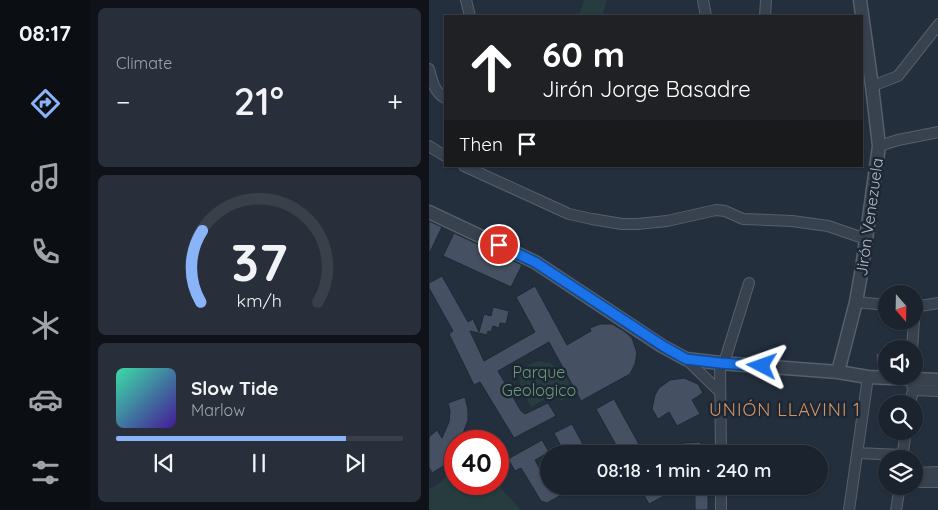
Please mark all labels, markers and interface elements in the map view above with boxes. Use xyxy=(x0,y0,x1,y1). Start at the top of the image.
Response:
text: 08:17 xyxy=(19,19,71,47)
text: 60 m xyxy=(542,32,625,76)
icon: ahead xyxy=(459,35,524,100)
text: Climate xyxy=(116,53,172,73)
text: Jirón Jorge Basadre xyxy=(542,75,751,103)
text: 21° xyxy=(234,77,284,125)
text: − xyxy=(116,84,131,119)
text: + xyxy=(387,84,403,119)
icon: directions xyxy=(28,86,63,121)
icon: arrive xyxy=(513,130,541,158)
text: Then xyxy=(459,132,503,156)
street label: Jirón Venezuela xyxy=(851,157,887,277)
icon: music xyxy=(28,160,63,195)
pin xyxy=(478,224,520,266)
text: 37 xyxy=(231,229,288,294)
icon: arrive xyxy=(485,231,513,259)
icon: phone xyxy=(28,234,63,269)
north arrow xyxy=(878,285,923,330)
map controls xyxy=(878,285,923,495)
text: km/h xyxy=(237,289,282,311)
icon: climate xyxy=(28,308,63,343)
position arrow xyxy=(735,339,787,391)
button: sound xyxy=(878,340,923,385)
park label: Parque Geologico xyxy=(502,362,576,400)
text: Slow Tide xyxy=(191,376,279,400)
icon: car xyxy=(28,382,63,417)
button: search xyxy=(878,395,923,440)
district label: UNIÓN LLAVINI 1 xyxy=(709,398,861,421)
text: Marlow xyxy=(191,400,245,420)
speed limit sign: 40 xyxy=(444,430,509,495)
icon: previous xyxy=(150,449,178,477)
icon: pause xyxy=(245,449,273,477)
icon: next xyxy=(341,449,369,477)
button: layers xyxy=(878,450,923,495)
icon: filters xyxy=(28,455,63,490)
text: 08:18 · 1 min · 240 m xyxy=(597,458,771,482)

